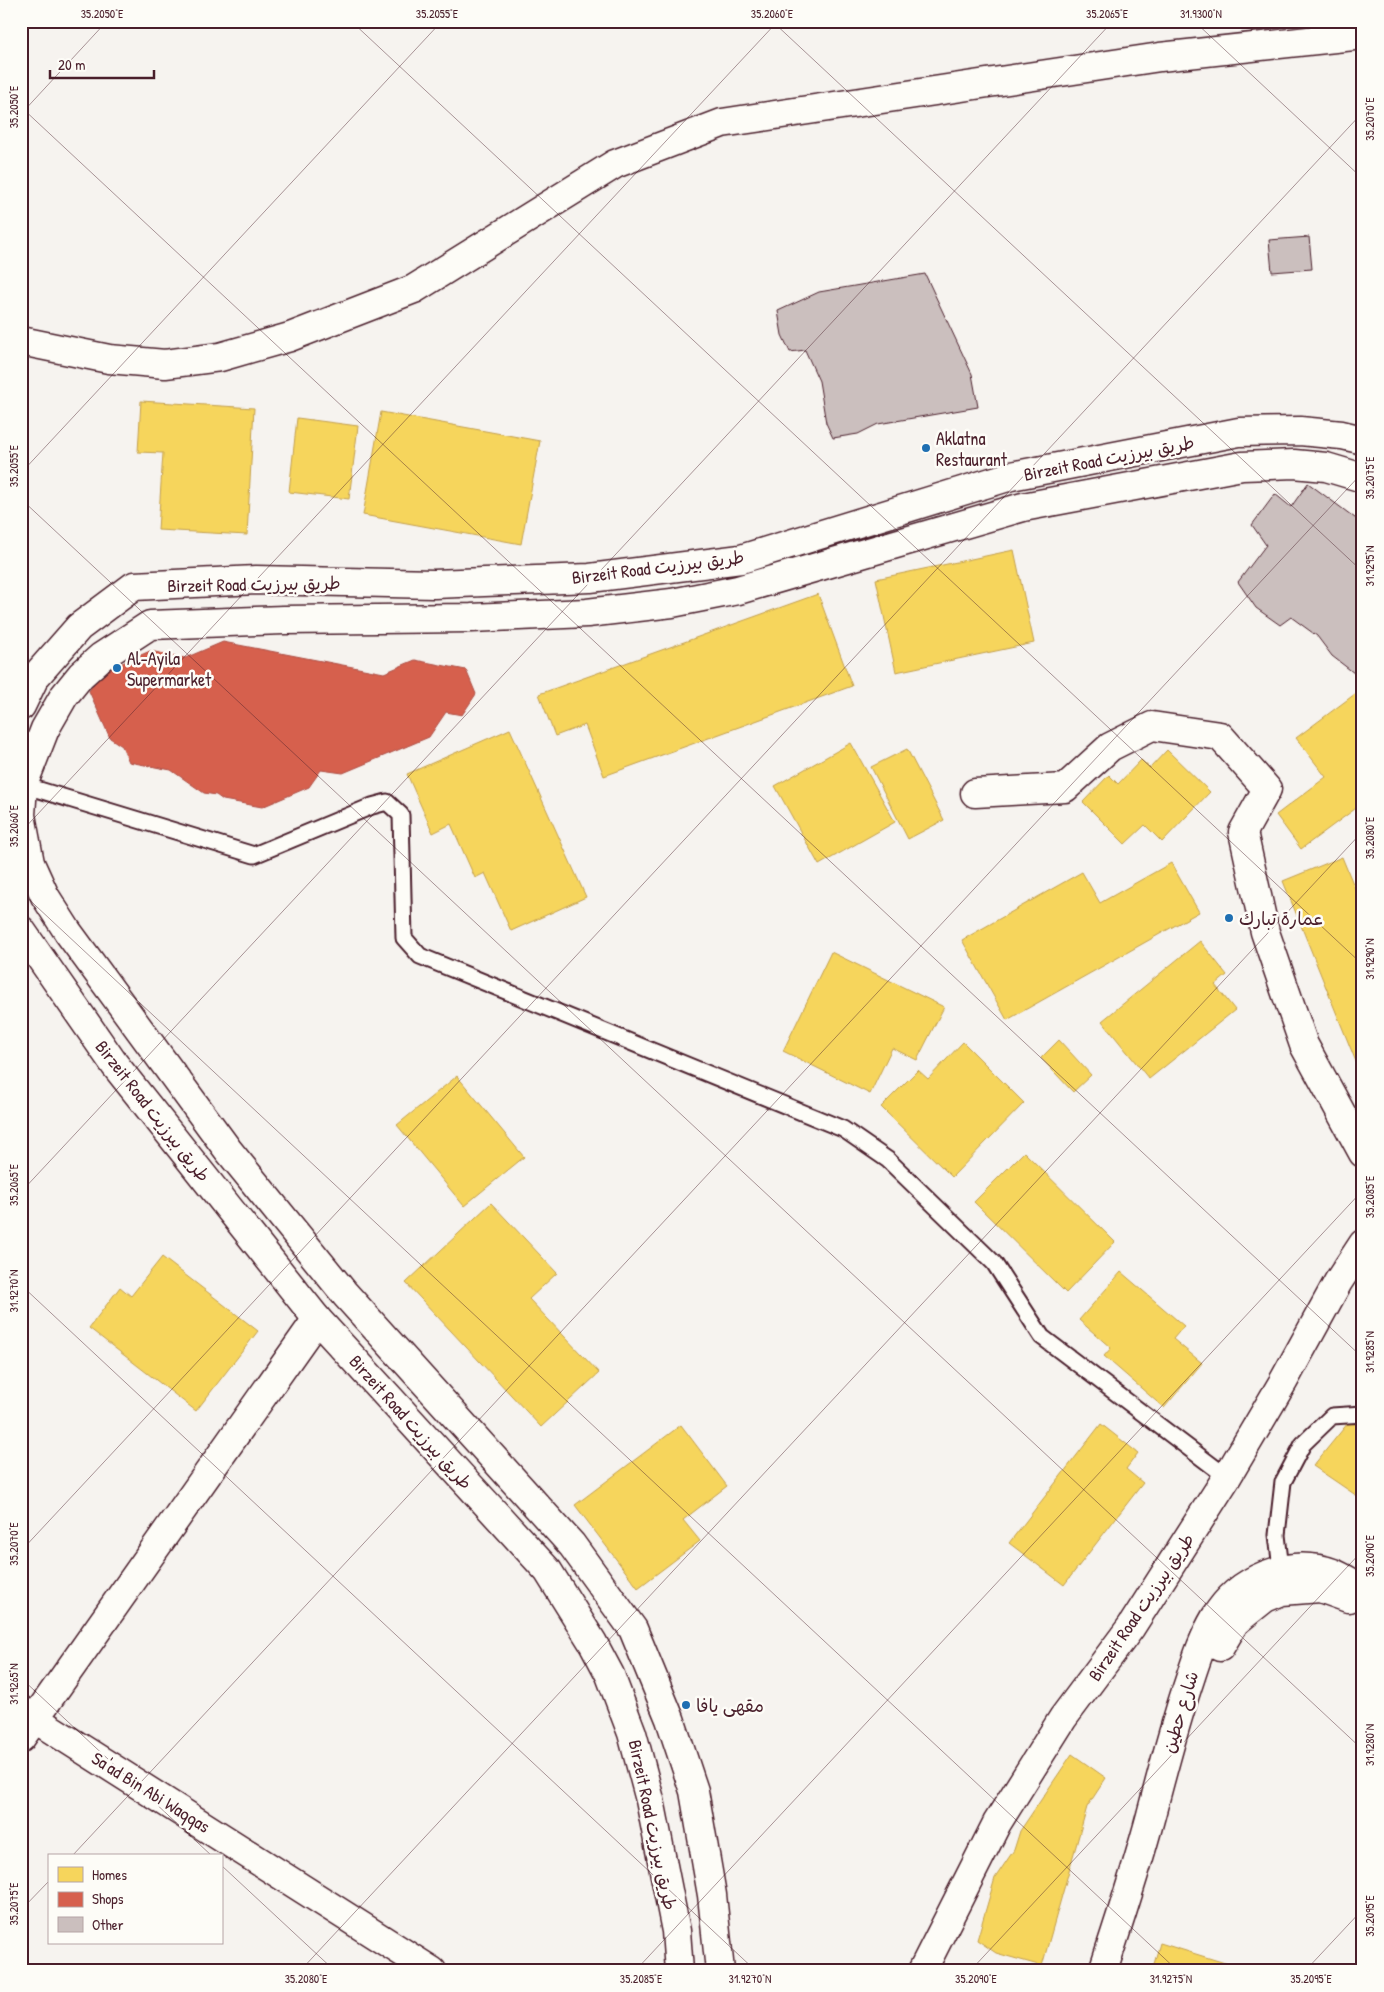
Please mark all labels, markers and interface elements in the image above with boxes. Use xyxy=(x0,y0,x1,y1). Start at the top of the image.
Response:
text: 35.2050°E xyxy=(81,5,124,22)
text: 35.2055°E xyxy=(416,5,459,22)
text: 35.2060°E xyxy=(751,5,794,22)
text: 35.2065°E xyxy=(1086,5,1129,22)
text: 31.9300°N xyxy=(1180,5,1222,22)
scale bar xyxy=(50,48,154,80)
text: 20 m xyxy=(58,54,85,75)
text: 35.2050°E xyxy=(5,85,22,128)
text: 35.2070°E xyxy=(1361,97,1378,141)
place label: Aklatna Restaurant xyxy=(936,426,1008,472)
street label: Birzeit Road طريق بيرزيت xyxy=(1022,429,1196,487)
marker: Aklatna Restaurant xyxy=(920,442,932,454)
text: 35.2055°E xyxy=(5,444,22,487)
text: 35.2075°E xyxy=(1361,456,1378,500)
street label: Birzeit Road طريق بيرزيت xyxy=(570,544,746,590)
text: 31.9295°N xyxy=(1361,546,1378,586)
street label: Birzeit Road طريق بيرزيت xyxy=(167,570,341,598)
place label: Al-Ayila Supermarket xyxy=(127,646,212,692)
marker: Al-Ayila Supermarket xyxy=(111,662,123,674)
text: 35.2060°E xyxy=(5,804,22,847)
text: 35.2080°E xyxy=(1361,816,1378,859)
place label: عمارة تبارك xyxy=(1239,906,1324,931)
marker: عمارة تبارك xyxy=(1223,912,1235,924)
text: 31.9290°N xyxy=(1361,938,1378,980)
street label: Birzeit Road طريق بيرزيت xyxy=(90,1035,216,1187)
text: 35.2065°E xyxy=(5,1163,22,1206)
text: 35.2085°E xyxy=(1361,1175,1378,1218)
text: 31.9270°N xyxy=(5,1270,22,1312)
text: 31.9285°N xyxy=(1361,1331,1378,1373)
street label: Birzeit Road طريق بيرزيت xyxy=(344,1349,478,1495)
text: 35.2070°E xyxy=(5,1522,22,1566)
street label: Birzeit Road طريق بيرزيت xyxy=(1082,1528,1200,1686)
text: 35.2090°E xyxy=(1361,1534,1378,1577)
text: 31.9265°N xyxy=(5,1663,22,1705)
street label: شارع حطين xyxy=(1156,1668,1204,1756)
place label: مقهى يافا xyxy=(696,1693,764,1718)
marker: مقهى يافا xyxy=(680,1699,692,1711)
text: 31.9280°N xyxy=(1361,1724,1378,1766)
street label: Birzeit Road طريق بيرزيت xyxy=(623,1738,683,1912)
street label: Sa'ad Bin Abi Waqqas xyxy=(87,1746,215,1838)
legend xyxy=(48,1854,222,1944)
text: Homes xyxy=(92,1864,127,1885)
text: 35.2075°E xyxy=(5,1882,22,1926)
text: Shops xyxy=(92,1888,124,1909)
text: 35.2095°E xyxy=(1361,1895,1378,1937)
text: Other xyxy=(92,1914,124,1935)
text: 35.2080°E xyxy=(285,1970,328,1987)
text: 35.2085°E xyxy=(620,1970,663,1987)
text: 31.9270°N xyxy=(729,1970,771,1987)
text: 35.2090°E xyxy=(955,1970,998,1987)
text: 31.9275°N xyxy=(1150,1970,1192,1987)
text: 35.2095°E xyxy=(1290,1970,1332,1987)

